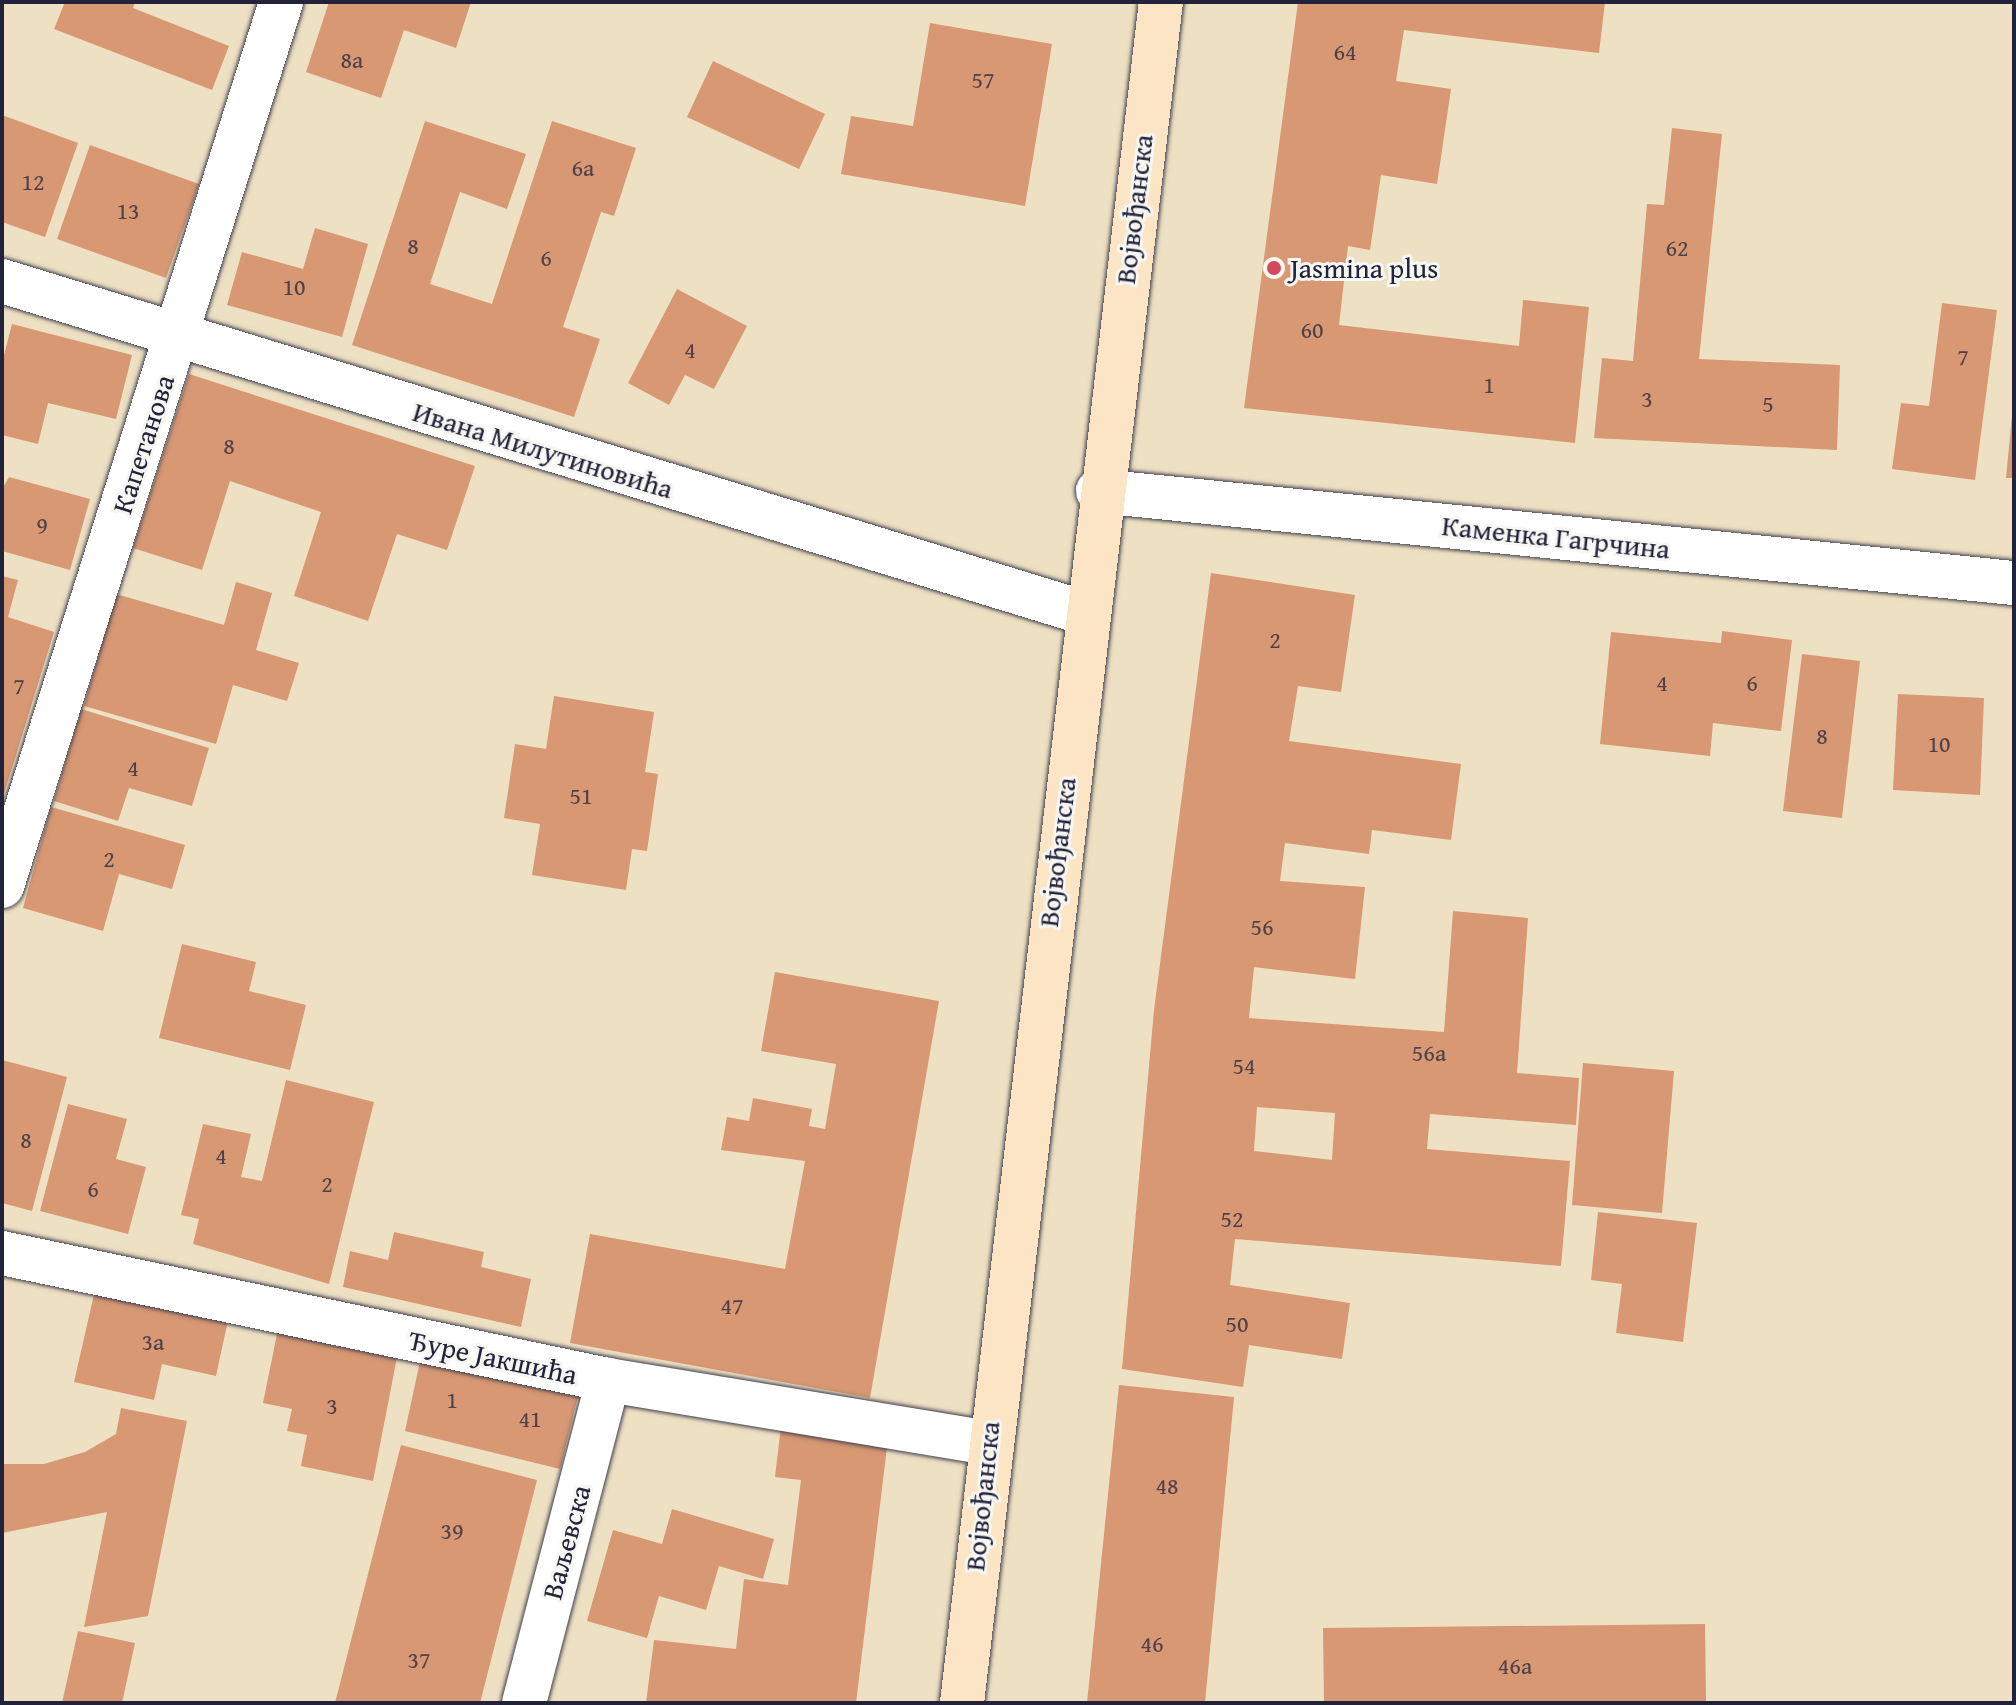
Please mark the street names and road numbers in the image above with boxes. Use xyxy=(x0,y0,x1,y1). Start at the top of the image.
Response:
street label: Војвођанска xyxy=(1108,132,1160,286)
street label: Капетанова xyxy=(105,370,181,518)
street label: Ивана Милутиновића xyxy=(409,394,677,506)
street label: Каменка Гагрчина xyxy=(1440,508,1672,566)
street label: Војвођанска xyxy=(1031,775,1083,929)
street label: Ђуре Јакшића xyxy=(406,1323,580,1391)
street label: Војвођанска xyxy=(957,1419,1007,1573)
street label: Ваљевска xyxy=(535,1481,597,1603)

